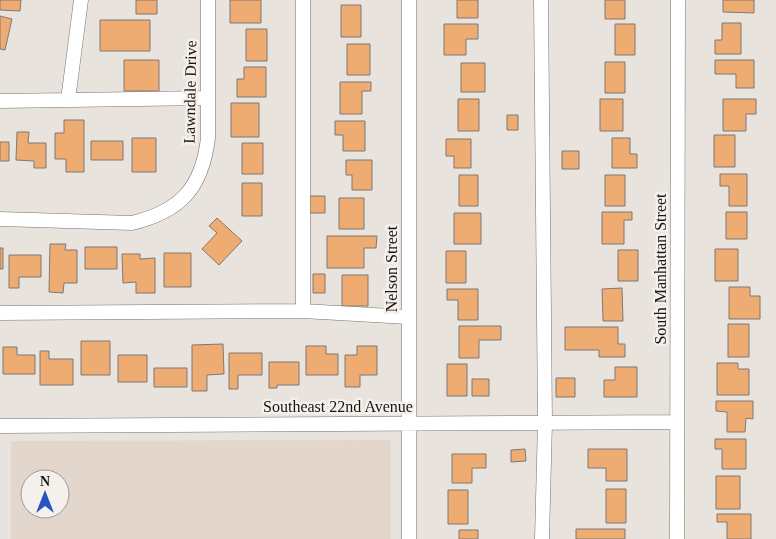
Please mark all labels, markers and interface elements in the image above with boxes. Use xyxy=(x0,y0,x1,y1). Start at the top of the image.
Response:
street label: Lawndale Drive xyxy=(181,40,199,144)
street label: South Manhattan Street xyxy=(652,193,669,345)
street label: Nelson Street xyxy=(383,225,400,312)
street label: Southeast 22nd Avenue xyxy=(263,398,413,415)
north arrow xyxy=(20,469,70,519)
text: N xyxy=(40,474,50,489)

